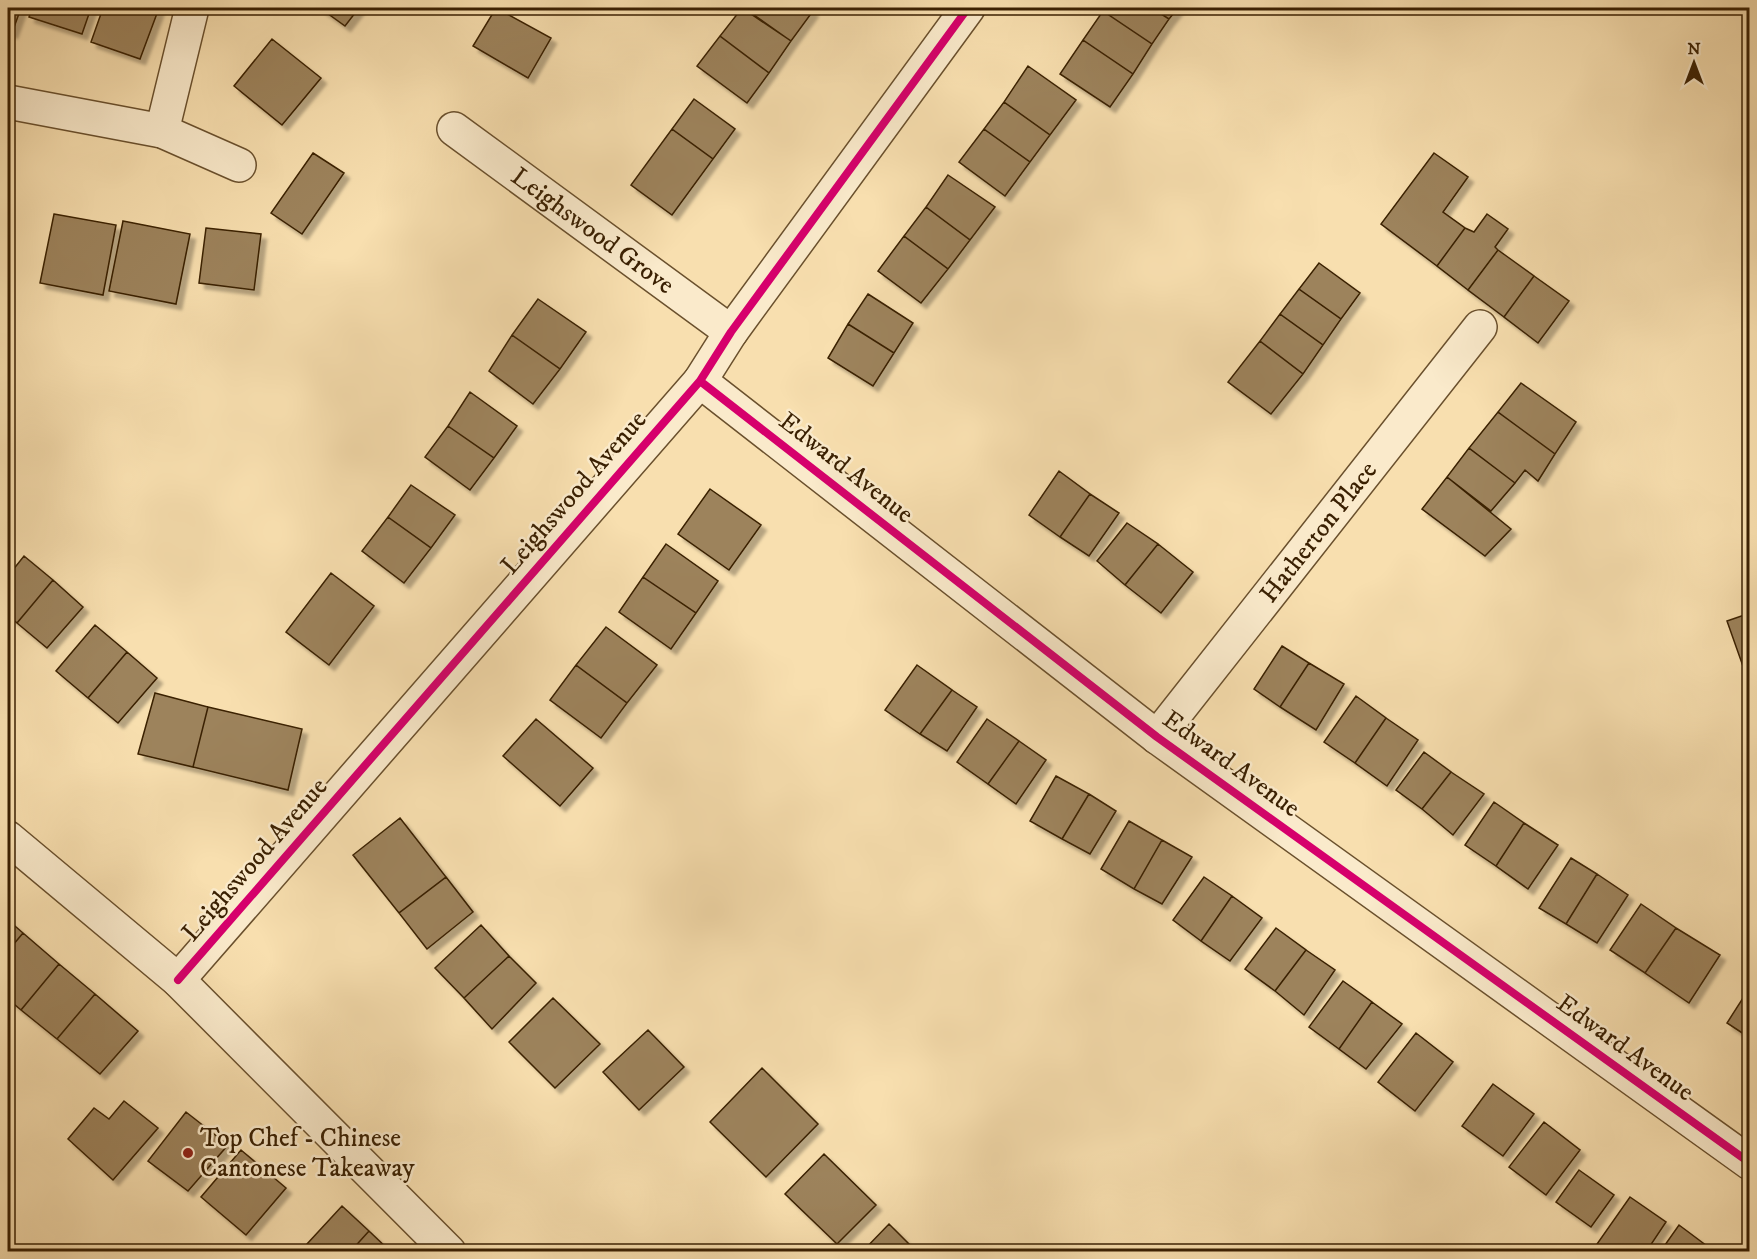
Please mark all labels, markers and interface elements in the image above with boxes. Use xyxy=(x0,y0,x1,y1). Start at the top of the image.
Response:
north arrow xyxy=(1664,33,1724,93)
text: N xyxy=(1687,39,1701,59)
street label: Leighswood Grove xyxy=(505,160,681,301)
street label: Leighswood Avenue xyxy=(494,404,654,582)
street label: Edward Avenue xyxy=(772,405,920,531)
street label: Hatherton Place xyxy=(1253,455,1384,609)
street label: Edward Avenue xyxy=(1156,703,1306,825)
street label: Leighswood Avenue xyxy=(175,771,335,949)
street label: Edward Avenue xyxy=(1550,987,1700,1109)
place label: Top Chef - Chinese Cantonese Takeaway xyxy=(200,1122,415,1185)
marker: Top Chef - Chinese Cantonese Takeaway xyxy=(181,1146,195,1160)

